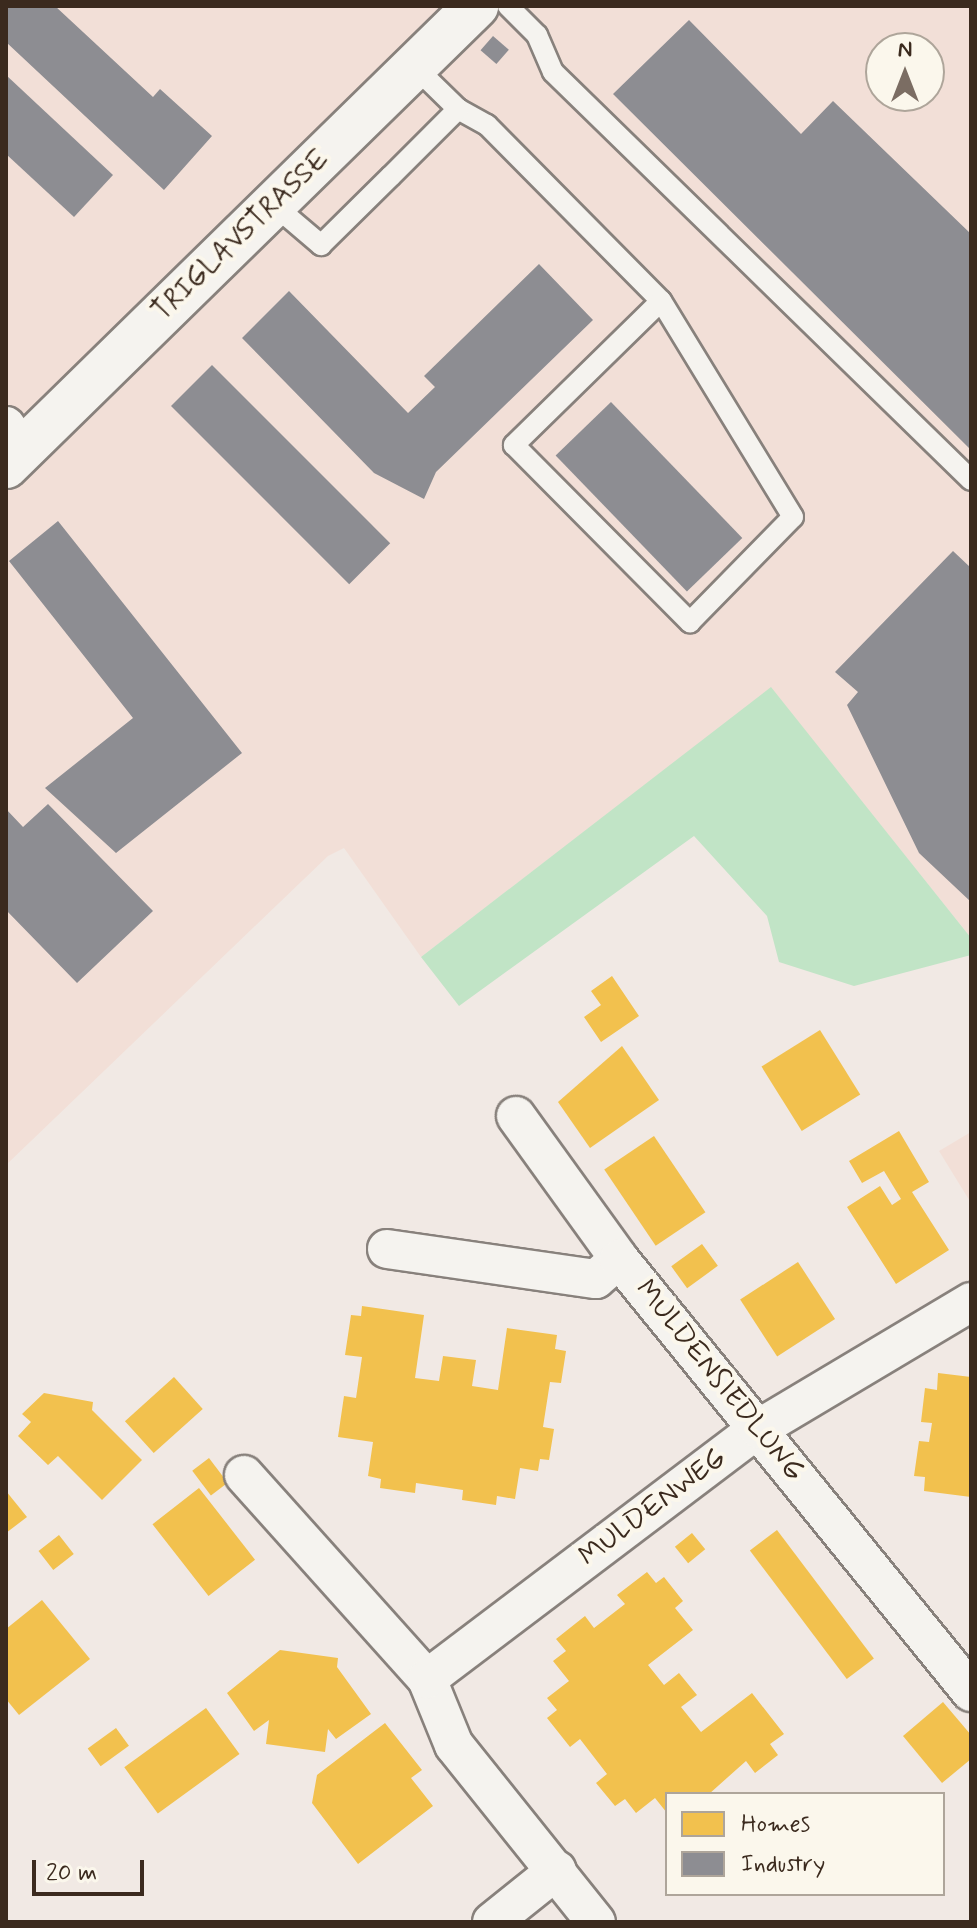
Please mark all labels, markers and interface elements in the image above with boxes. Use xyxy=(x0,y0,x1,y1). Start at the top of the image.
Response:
north arrow xyxy=(865,32,945,112)
text: N xyxy=(898,36,912,64)
street label: TRIGLAVSTRASSE xyxy=(146,143,336,329)
street label: MULDENSIEDLUNG xyxy=(627,1274,811,1488)
street label: MULDENWEG xyxy=(573,1442,733,1574)
legend xyxy=(665,1792,945,1896)
text: Homes xyxy=(741,1809,810,1840)
scale bar xyxy=(36,1844,148,1894)
text: Industry xyxy=(741,1849,825,1880)
text: 20 m xyxy=(46,1858,97,1889)

